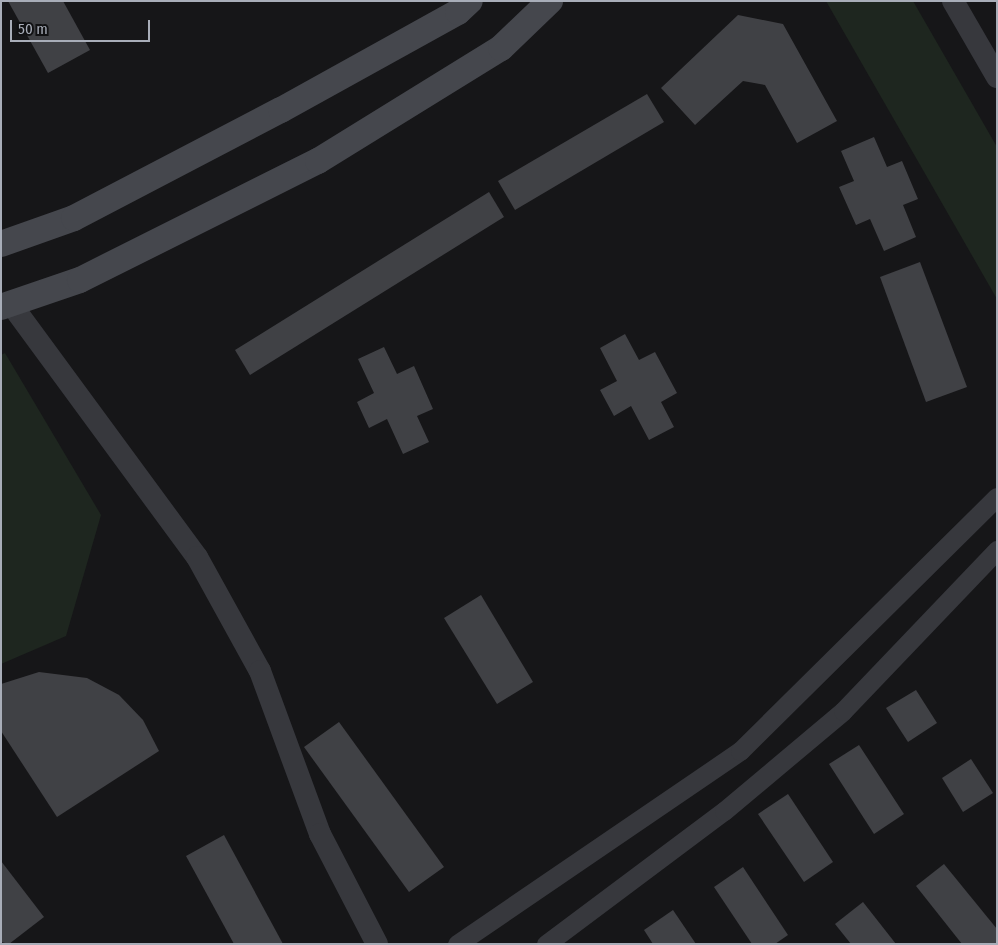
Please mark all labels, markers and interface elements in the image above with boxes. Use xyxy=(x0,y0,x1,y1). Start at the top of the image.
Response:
scale bar xyxy=(12,10,152,42)
text: 50 m xyxy=(18,20,48,38)

